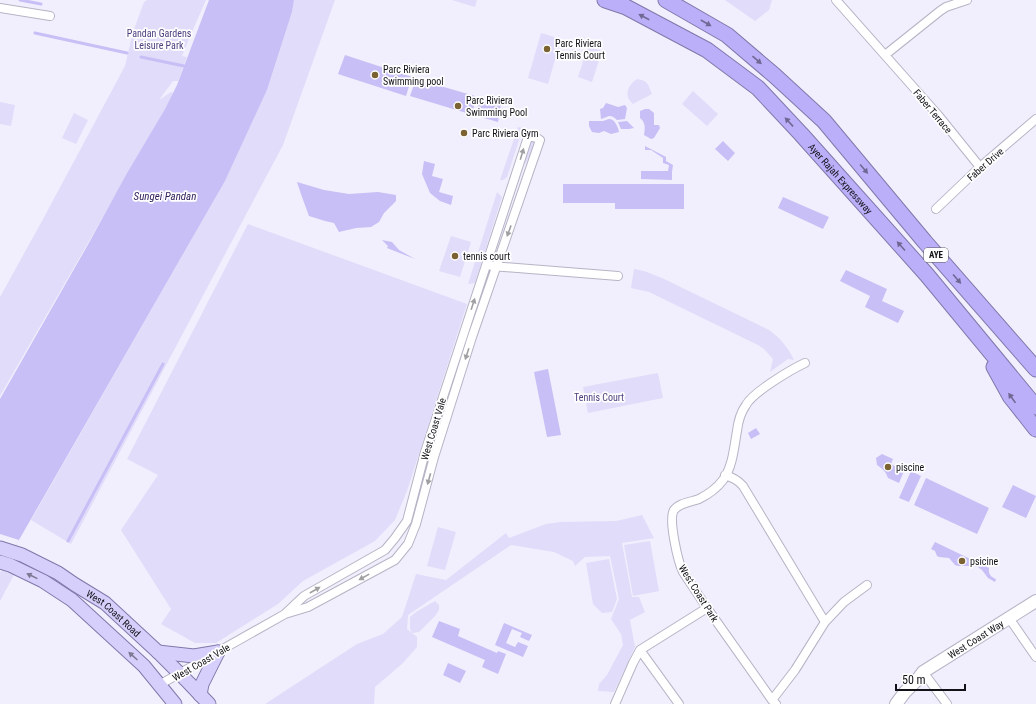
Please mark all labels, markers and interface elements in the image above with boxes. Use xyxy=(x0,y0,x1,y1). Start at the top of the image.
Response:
one-way arrow xyxy=(638,13,650,20)
one-way arrow xyxy=(700,19,712,26)
park label: Pandan Gardens Leisure Park xyxy=(127,28,192,51)
place label: Parc Riviera Tennis Court xyxy=(555,38,605,61)
marker: Parc Riviera Tennis Court xyxy=(542,44,552,54)
one-way arrow xyxy=(751,56,762,65)
place label: Parc Riviera Swimming pool xyxy=(383,64,444,87)
marker: Parc Riviera Swimming pool xyxy=(370,70,380,80)
street label: Faber Terrace xyxy=(911,87,954,136)
place label: Parc Riviera Swimming Pool xyxy=(466,95,527,118)
marker: Parc Riviera Swimming Pool xyxy=(453,101,463,111)
one-way arrow xyxy=(785,116,794,127)
marker: Parc Riviera Gym xyxy=(459,128,469,138)
place label: Parc Riviera Gym xyxy=(472,128,539,139)
street label: Ayer Rajah Expressway xyxy=(806,141,875,216)
street label: Faber Drive xyxy=(965,145,1006,183)
one-way arrow xyxy=(519,147,525,159)
one-way arrow xyxy=(859,164,868,174)
water label: Sungei Pandan xyxy=(134,190,196,203)
one-way arrow xyxy=(505,226,511,238)
one-way arrow xyxy=(897,241,906,251)
road number: AYE xyxy=(924,248,948,262)
marker: tennis court xyxy=(450,251,460,261)
place label: tennis court xyxy=(463,251,510,262)
one-way arrow xyxy=(952,274,961,284)
one-way arrow xyxy=(470,297,476,309)
one-way arrow xyxy=(464,349,470,361)
park label: Tennis Court xyxy=(574,392,624,403)
one-way arrow xyxy=(1008,393,1016,403)
street label: West Coast Vale xyxy=(419,396,448,462)
marker: piscine xyxy=(883,462,893,472)
place label: piscine xyxy=(896,462,925,473)
one-way arrow xyxy=(426,473,432,485)
marker: psicine xyxy=(957,556,967,566)
place label: psicine xyxy=(970,556,999,567)
street label: West Coast Park xyxy=(677,563,721,624)
one-way arrow xyxy=(26,573,38,579)
one-way arrow xyxy=(358,573,370,580)
one-way arrow xyxy=(310,586,321,593)
street label: West Coast Road xyxy=(84,588,143,639)
street label: West Coast Way xyxy=(946,618,1006,661)
street label: West Coast Vale xyxy=(171,641,232,683)
one-way arrow xyxy=(128,652,138,661)
scale bar xyxy=(896,666,965,692)
text: 50 m xyxy=(902,673,926,687)

